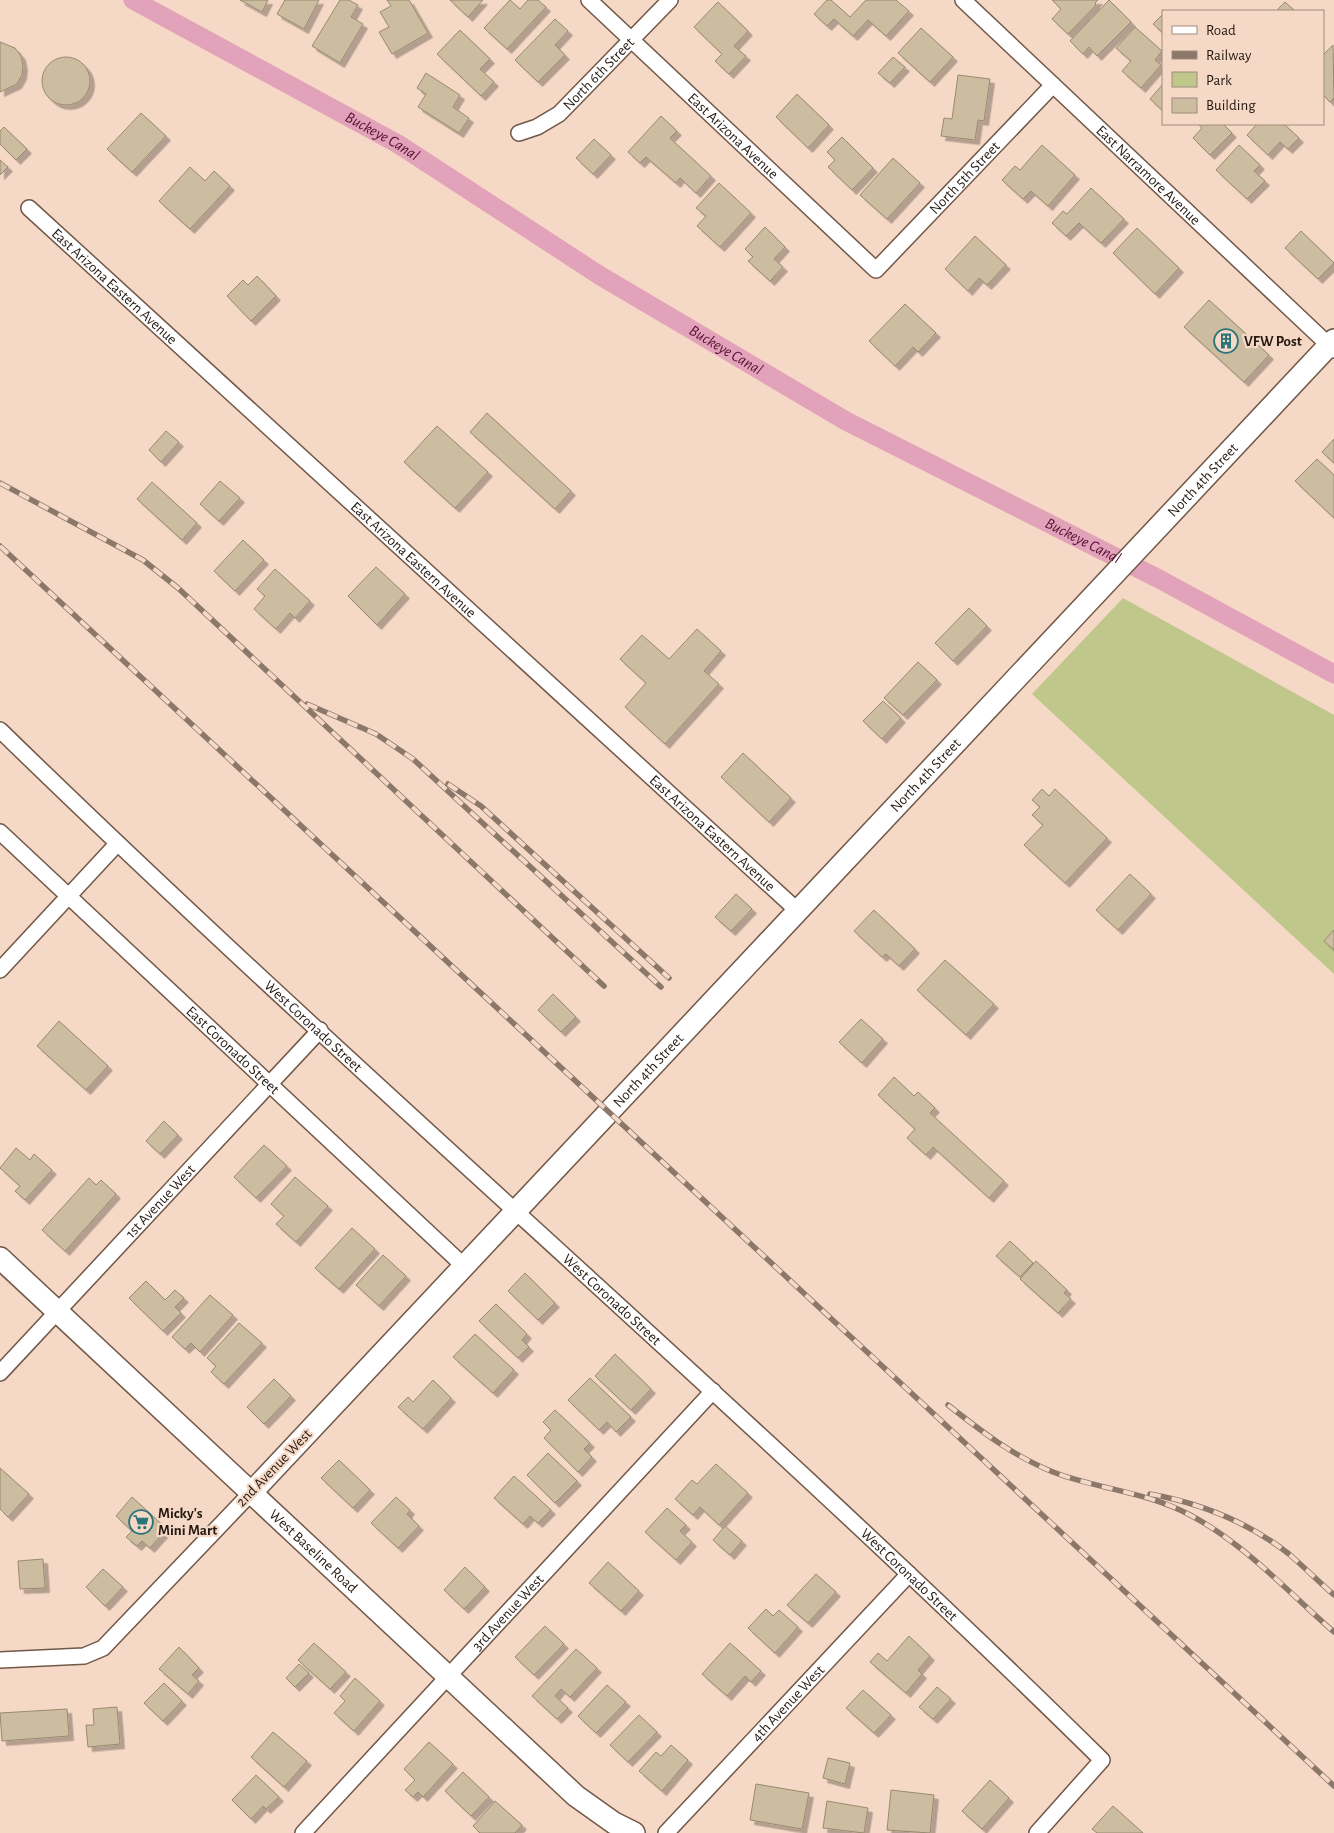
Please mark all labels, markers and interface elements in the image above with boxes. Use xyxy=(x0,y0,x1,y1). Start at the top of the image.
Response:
legend xyxy=(1162,10,1324,125)
text: Road xyxy=(1206,23,1236,38)
street label: North 6th Street xyxy=(560,34,637,113)
text: Railway xyxy=(1206,48,1252,63)
text: Park xyxy=(1206,73,1232,88)
street label: East Arizona Avenue xyxy=(685,90,781,182)
text: Building xyxy=(1206,98,1256,113)
water label: Buckeye Canal xyxy=(342,109,422,164)
street label: East Narramore Avenue xyxy=(1093,123,1204,228)
street label: North 5th Street xyxy=(927,138,1002,217)
street label: East Arizona Eastern Avenue xyxy=(49,225,180,347)
water label: Buckeye Canal xyxy=(686,322,766,378)
building icon: VFW Post xyxy=(1213,328,1239,354)
place label: VFW Post xyxy=(1244,334,1302,349)
street label: North 4th Street xyxy=(1165,440,1241,520)
street label: East Arizona Eastern Avenue xyxy=(348,499,479,620)
water label: Buckeye Canal xyxy=(1043,515,1124,566)
street label: North 4th Street xyxy=(887,735,963,815)
street label: East Arizona Eastern Avenue xyxy=(647,772,778,894)
street label: West Coronado Street xyxy=(262,977,365,1075)
street label: East Coronado Street xyxy=(184,1003,282,1097)
street label: North 4th Street xyxy=(610,1030,686,1110)
street label: 1st Avenue West xyxy=(123,1161,198,1241)
street label: West Coronado Street xyxy=(560,1251,664,1348)
street label: 2nd Avenue West xyxy=(234,1426,315,1510)
place label: Micky's Mini Mart xyxy=(158,1506,217,1538)
street label: West Baseline Road xyxy=(267,1506,361,1596)
supermarket icon: Micky's Mini Mart xyxy=(128,1509,154,1535)
street label: West Coronado Street xyxy=(858,1525,961,1624)
street label: 3rd Avenue West xyxy=(469,1571,547,1653)
street label: 4th Avenue West xyxy=(749,1662,827,1744)

